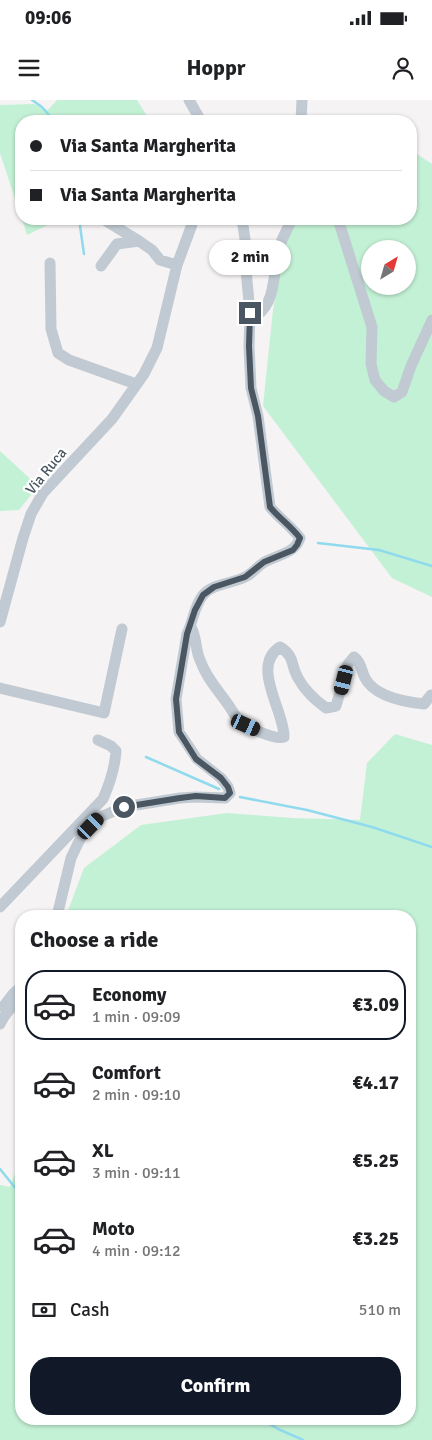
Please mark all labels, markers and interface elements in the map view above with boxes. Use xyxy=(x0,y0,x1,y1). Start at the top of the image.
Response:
text: 09:06 xyxy=(25,6,72,30)
icon: menu xyxy=(15,54,43,82)
text: Hoppr xyxy=(187,54,246,81)
icon: person xyxy=(389,54,417,82)
text: Via Santa Margherita xyxy=(60,134,236,158)
text: Via Santa Margherita xyxy=(60,183,236,207)
callout: 2 min xyxy=(209,240,291,276)
north arrow xyxy=(361,240,416,295)
map controls xyxy=(361,240,416,295)
text: 2 min xyxy=(231,247,269,267)
route end xyxy=(239,302,261,324)
street label: Via Ruca xyxy=(22,444,70,498)
car xyxy=(333,664,354,696)
car xyxy=(229,712,262,738)
route start xyxy=(113,796,135,818)
car xyxy=(75,810,106,842)
text: Choose a ride xyxy=(30,926,158,953)
icon: car xyxy=(32,983,77,1028)
text: Economy xyxy=(92,983,166,1007)
text: €3.09 xyxy=(353,993,399,1017)
text: 1 min · 09:09 xyxy=(92,1007,181,1027)
icon: car xyxy=(32,1061,77,1106)
text: Comfort xyxy=(92,1061,161,1085)
text: €4.17 xyxy=(353,1071,399,1095)
text: 2 min · 09:10 xyxy=(92,1085,181,1105)
icon: car xyxy=(32,1139,77,1184)
text: XL xyxy=(92,1139,114,1163)
text: €5.25 xyxy=(353,1149,399,1173)
text: 3 min · 09:11 xyxy=(92,1163,181,1183)
icon: car xyxy=(32,1217,77,1262)
text: Moto xyxy=(92,1217,135,1241)
text: €3.25 xyxy=(353,1227,399,1251)
text: 4 min · 09:12 xyxy=(92,1241,181,1261)
icon: cash xyxy=(30,1296,58,1324)
text: Cash xyxy=(70,1298,110,1322)
text: 510 m xyxy=(359,1300,401,1320)
button: Confirm xyxy=(30,1357,401,1415)

